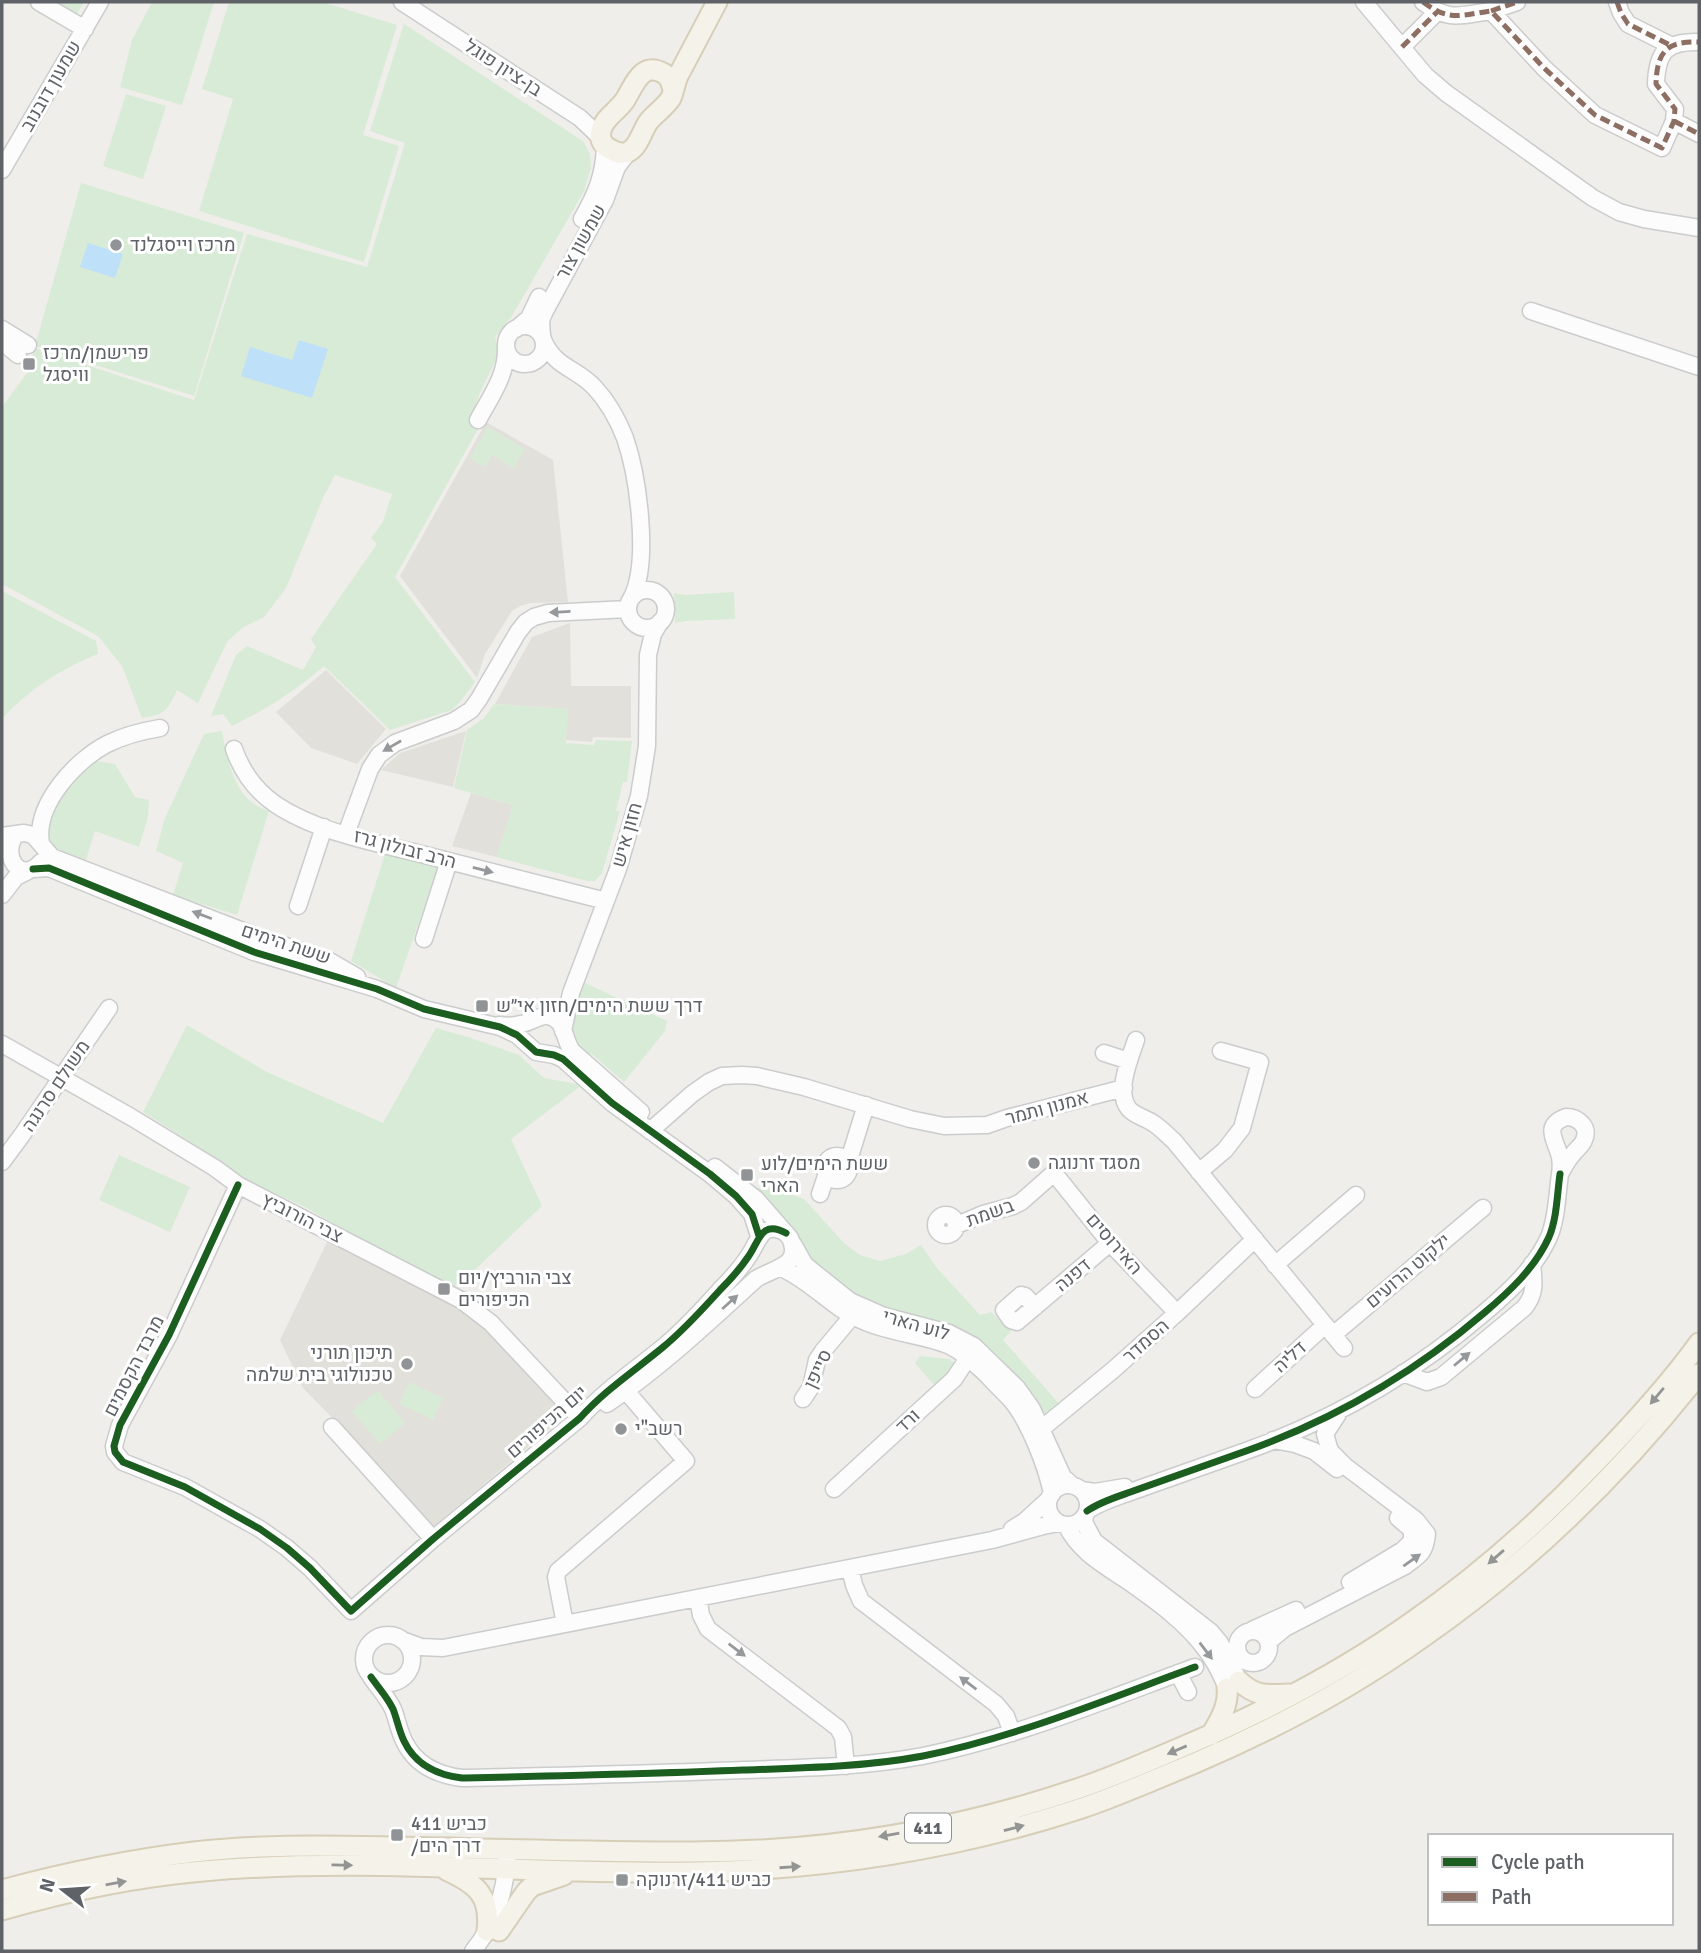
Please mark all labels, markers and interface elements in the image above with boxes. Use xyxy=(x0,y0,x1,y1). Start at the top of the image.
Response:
street label: בן-ציון פוגל xyxy=(460,34,546,102)
street label: שמעון דובנוב xyxy=(15,36,87,136)
street label: שמשון צור xyxy=(550,200,612,284)
place label: מרכז וייסגלנד xyxy=(130,233,236,257)
marker: מרכז וייסגלנד xyxy=(108,237,124,253)
place label: פרישמן/מרכז וויסגל xyxy=(43,341,149,387)
marker: פרישמן/מרכז וויסגל xyxy=(21,356,37,372)
one-way arrow xyxy=(549,607,571,618)
one-way arrow xyxy=(382,740,401,752)
street label: חזון איש xyxy=(606,800,648,870)
street label: הרב זבולון גרז xyxy=(351,824,459,874)
one-way arrow xyxy=(473,865,495,876)
one-way arrow xyxy=(192,910,213,921)
street label: ששת הימים xyxy=(238,918,334,970)
place label: דרך ששת הימים/חזון אי״ש xyxy=(496,994,703,1018)
marker: דרך ששת הימים/חזון אי״ש xyxy=(474,998,490,1014)
street label: משולם סרנגה xyxy=(17,1036,95,1136)
street label: אמנון ותמר xyxy=(1003,1085,1091,1131)
place label: מסגד זרנוגה xyxy=(1048,1151,1141,1175)
place label: ששת הימים/לוע הארי xyxy=(761,1152,888,1198)
marker: מסגד זרנוגה xyxy=(1026,1155,1042,1171)
marker: ששת הימים/לוע הארי xyxy=(739,1167,755,1183)
street label: צבי הורוביץ xyxy=(257,1187,347,1249)
street label: בשמת xyxy=(963,1193,1017,1233)
street label: האירוסים xyxy=(1081,1208,1147,1280)
street label: ילקוט הרועים xyxy=(1361,1228,1455,1314)
street label: דפנה xyxy=(1050,1253,1096,1297)
place label: צבי הורביץ/יום הכיפורים xyxy=(458,1266,572,1312)
marker: צבי הורביץ/יום הכיפורים xyxy=(436,1281,452,1297)
one-way arrow xyxy=(721,1295,738,1311)
street label: לוע הארי xyxy=(880,1304,953,1346)
street label: מרבד הקסמים xyxy=(98,1311,170,1421)
street label: הסמדר xyxy=(1118,1314,1174,1368)
street label: דליה xyxy=(1268,1336,1312,1378)
place label: תיכון תורני טכנולוגי בית שלמה xyxy=(246,1341,393,1387)
street label: סייפן xyxy=(798,1345,838,1393)
one-way arrow xyxy=(1454,1352,1471,1367)
marker: תיכון תורני טכנולוגי בית שלמה xyxy=(399,1356,415,1372)
street label: יום הכיפורים xyxy=(502,1380,592,1464)
one-way arrow xyxy=(1650,1388,1665,1405)
street label: ורד xyxy=(891,1404,925,1438)
place label: רשב"י xyxy=(635,1417,682,1441)
marker: רשב"י xyxy=(613,1421,629,1437)
one-way arrow xyxy=(1487,1549,1505,1565)
one-way arrow xyxy=(1403,1553,1421,1567)
one-way arrow xyxy=(1199,1642,1213,1660)
one-way arrow xyxy=(727,1643,745,1658)
one-way arrow xyxy=(959,1677,977,1691)
one-way arrow xyxy=(1166,1744,1187,1755)
place label: כביש 411 /דרך הים xyxy=(411,1812,487,1858)
road number: 411 xyxy=(905,1814,951,1842)
one-way arrow xyxy=(1004,1822,1025,1832)
marker: כביש 411 /דרך הים xyxy=(389,1827,405,1843)
one-way arrow xyxy=(878,1830,900,1841)
legend xyxy=(1428,1834,1673,1925)
text: Cycle path xyxy=(1491,1849,1585,1875)
north arrow xyxy=(28,1855,98,1925)
one-way arrow xyxy=(331,1860,353,1871)
one-way arrow xyxy=(779,1861,801,1872)
place label: כביש 411/זרנוקה xyxy=(636,1868,772,1892)
marker: כביש 411/זרנוקה xyxy=(614,1872,630,1888)
text: N xyxy=(34,1875,61,1895)
one-way arrow xyxy=(105,1878,127,1889)
text: Path xyxy=(1491,1884,1532,1910)

